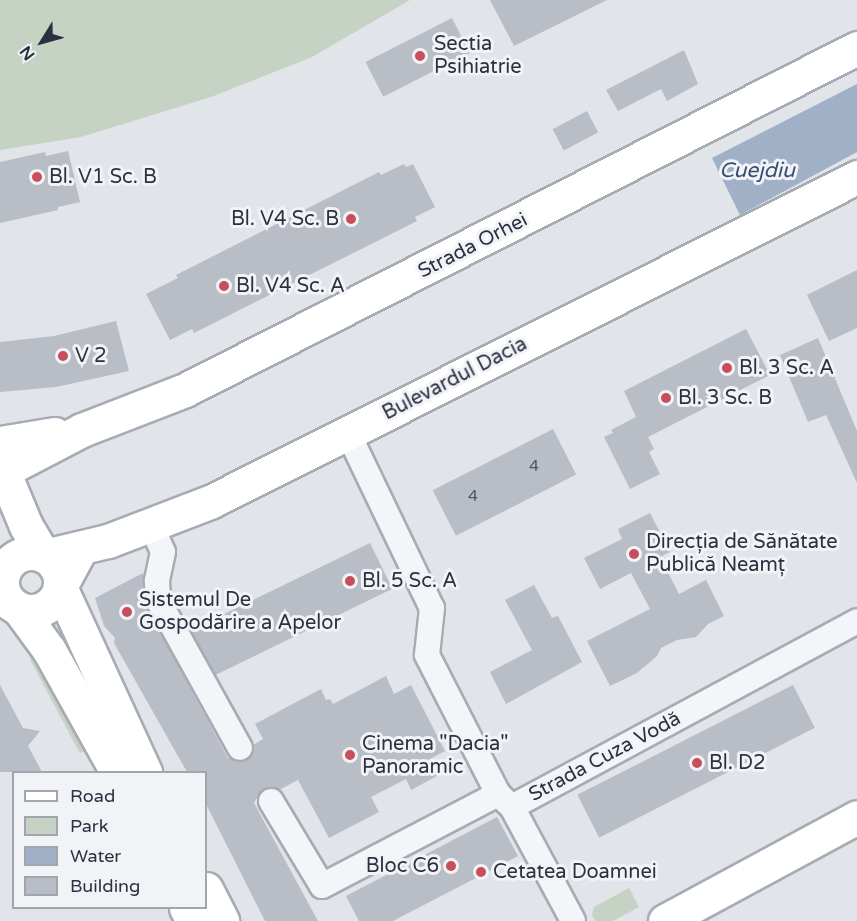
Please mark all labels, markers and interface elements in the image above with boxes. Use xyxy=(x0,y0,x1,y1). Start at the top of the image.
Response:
north arrow xyxy=(12,12,72,72)
place label: Sectia Psihiatrie xyxy=(434,33,522,80)
text: N xyxy=(16,42,39,64)
marker: Sectia Psihiatrie xyxy=(411,47,429,65)
water label: Cuejdiu xyxy=(719,158,795,184)
place label: Bl. V1 Sc. B xyxy=(49,165,157,189)
marker: Bl. V1 Sc. B xyxy=(30,170,44,184)
place label: Bl. V4 Sc. B xyxy=(231,207,339,231)
street label: Strada Orhei xyxy=(414,208,532,284)
marker: Bl. V4 Sc. B xyxy=(344,212,358,226)
place label: Bl. V4 Sc. A xyxy=(236,274,345,298)
marker: Bl. V4 Sc. A xyxy=(217,279,231,293)
street label: Bulevardul Dacia xyxy=(379,332,531,426)
place label: V 2 xyxy=(75,344,107,368)
marker: V 2 xyxy=(56,349,70,363)
place label: Bl. 3 Sc. A xyxy=(739,356,834,380)
marker: Bl. 3 Sc. A xyxy=(720,361,734,375)
place label: Bl. 3 Sc. B xyxy=(678,386,772,410)
marker: Bl. 3 Sc. B xyxy=(659,391,673,405)
house number: 4 xyxy=(529,456,539,476)
house number: 4 xyxy=(468,486,478,506)
place label: Direcția de Sănătate Publică Neamț xyxy=(646,530,838,577)
marker: Direcția de Sănătate Publică Neamț xyxy=(627,547,641,561)
place label: Bl. 5 Sc. A xyxy=(362,569,457,593)
marker: Bl. 5 Sc. A xyxy=(343,574,357,588)
place label: Sistemul De Gospodărire a Apelor xyxy=(139,588,341,635)
marker: Sistemul De Gospodărire a Apelor xyxy=(120,605,134,619)
street label: Strada Cuza Vodă xyxy=(525,707,685,807)
place label: Cinema "Dacia" Panoramic xyxy=(362,732,509,779)
marker: Cinema "Dacia" Panoramic xyxy=(343,748,357,762)
place label: Bl. D2 xyxy=(709,751,766,775)
marker: Bl. D2 xyxy=(690,756,704,770)
legend xyxy=(12,771,207,909)
text: Road xyxy=(70,785,115,807)
text: Park xyxy=(70,815,108,837)
text: Water xyxy=(70,845,121,867)
place label: Bloc C6 xyxy=(366,854,439,878)
marker: Bloc C6 xyxy=(444,859,458,873)
place label: Cetatea Doamnei xyxy=(493,860,657,884)
marker: Cetatea Doamnei xyxy=(474,865,488,879)
text: Building xyxy=(70,875,140,897)

